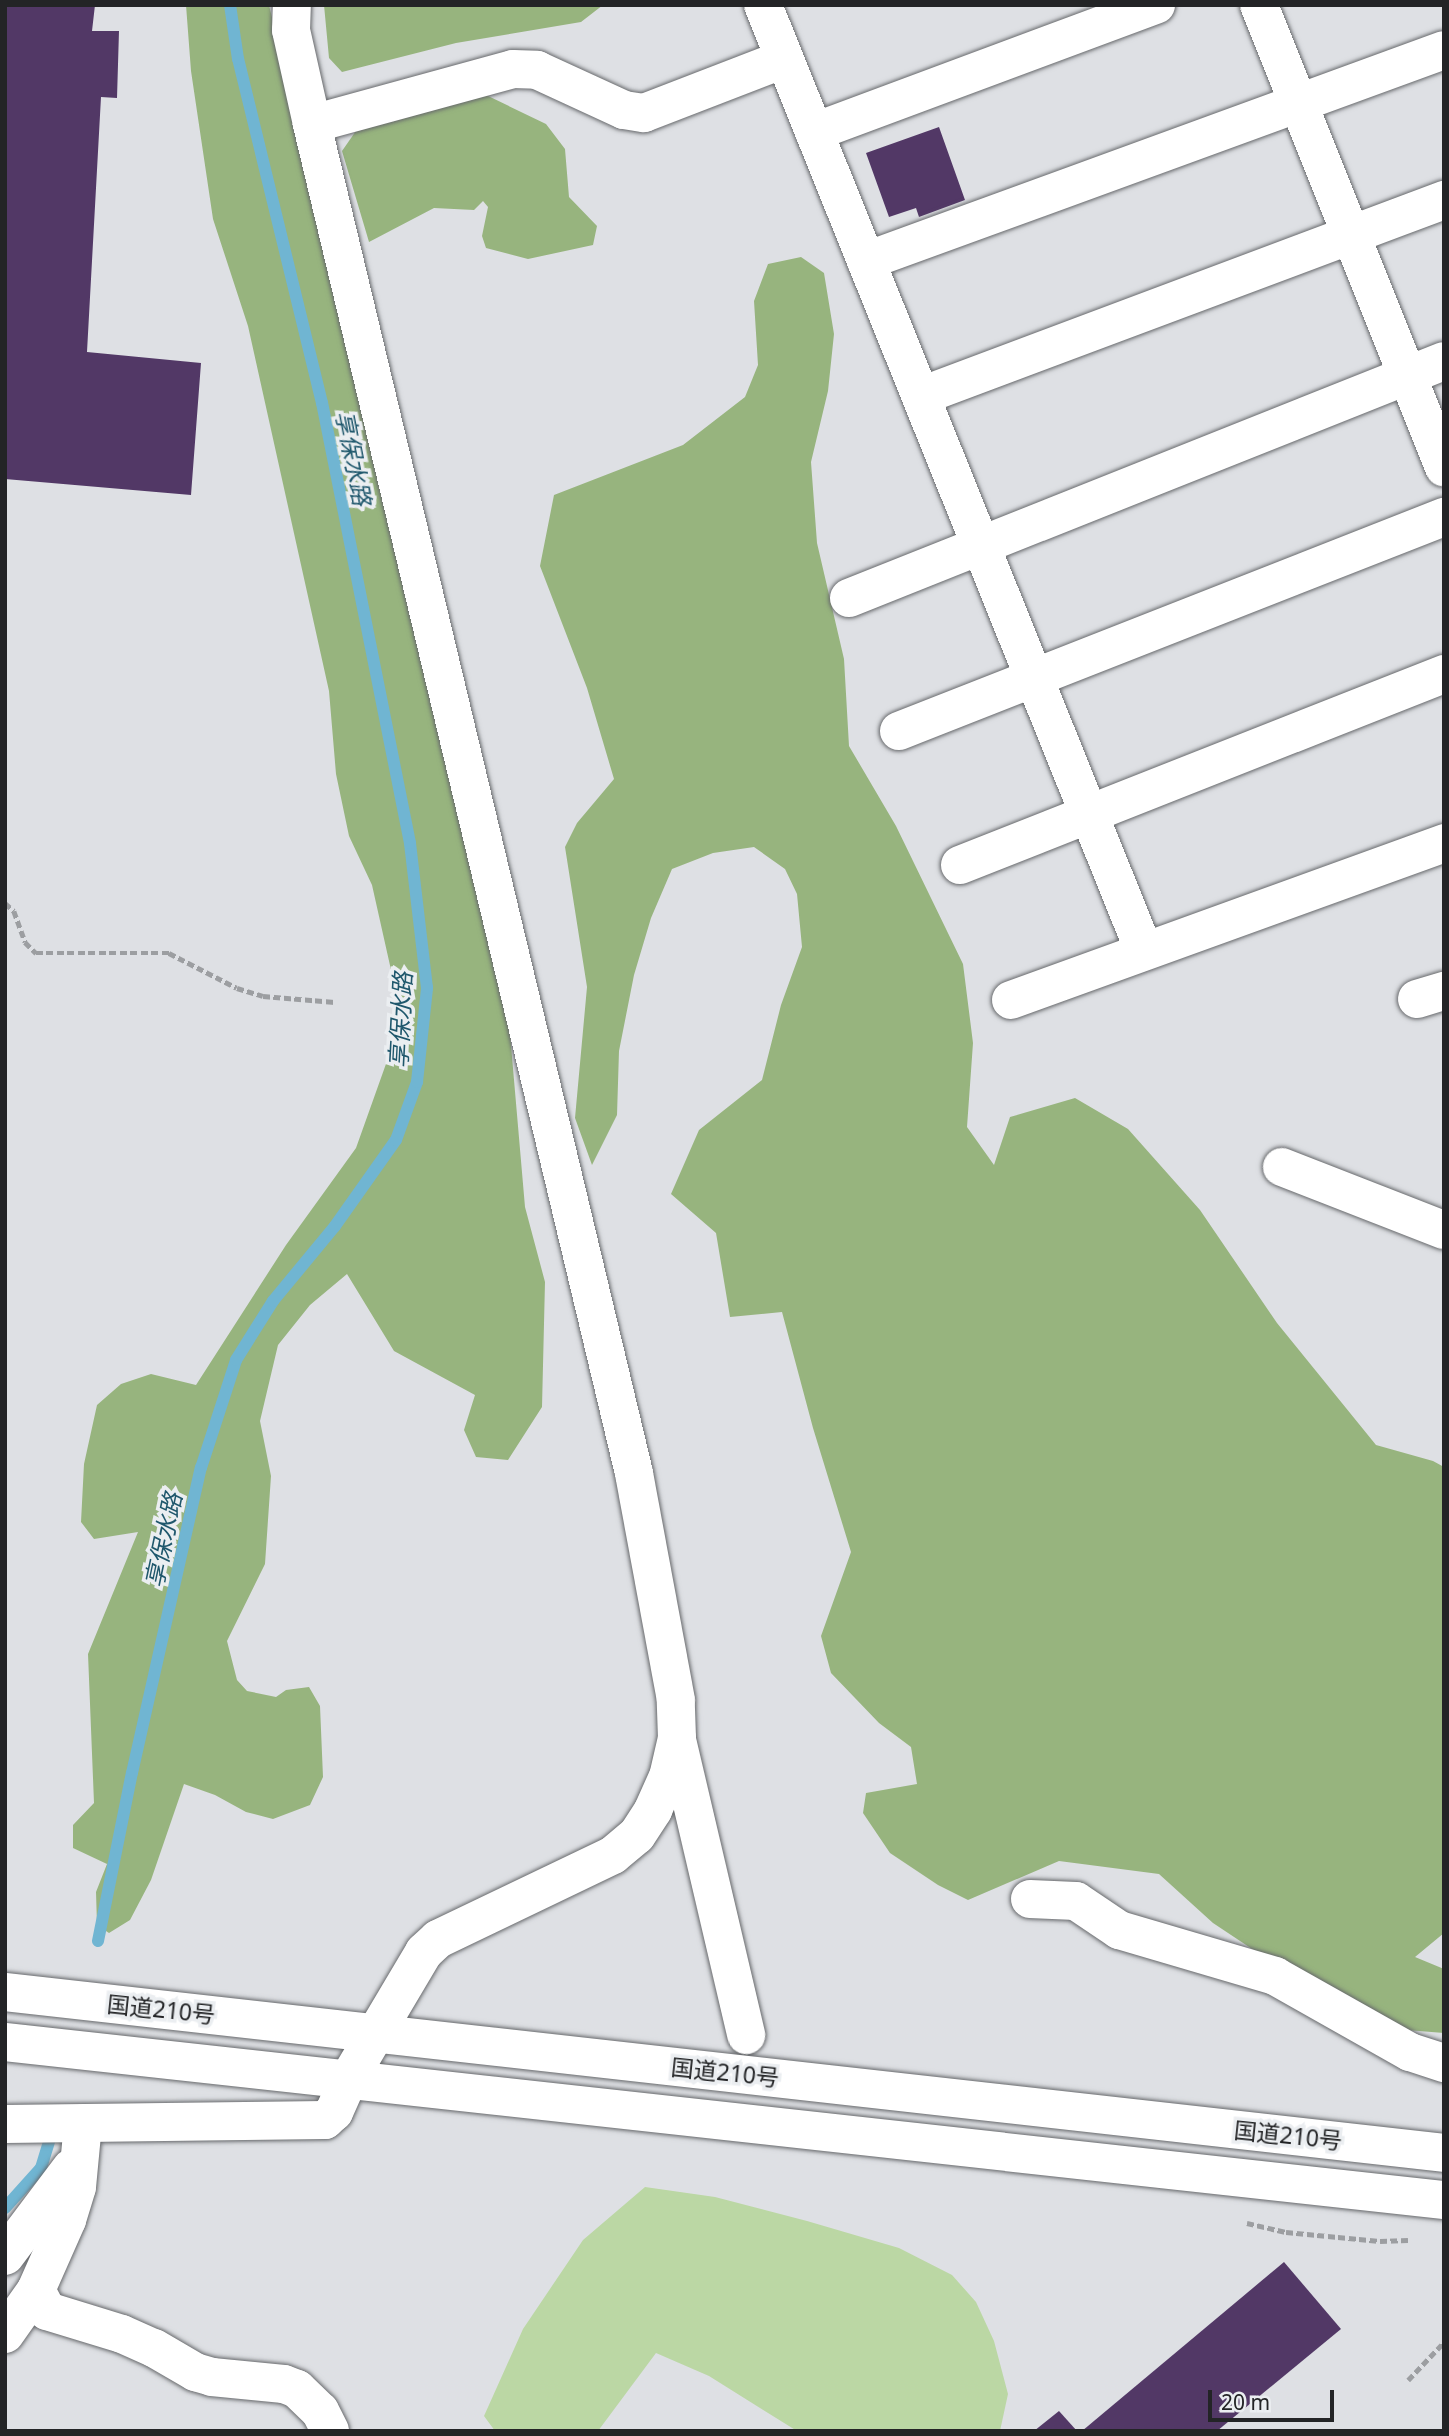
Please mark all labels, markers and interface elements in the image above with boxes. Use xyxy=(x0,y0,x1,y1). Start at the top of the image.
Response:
water label: 享保水路 xyxy=(331,408,377,508)
water label: 享保水路 xyxy=(383,971,417,1069)
water label: 享保水路 xyxy=(139,1490,187,1590)
street label: 国道210号 xyxy=(106,1990,216,2028)
street label: 国道210号 xyxy=(670,2053,780,2091)
street label: 国道210号 xyxy=(1233,2116,1343,2154)
scale bar xyxy=(1211,2376,1337,2420)
text: 20 m xyxy=(1221,2388,1270,2416)

